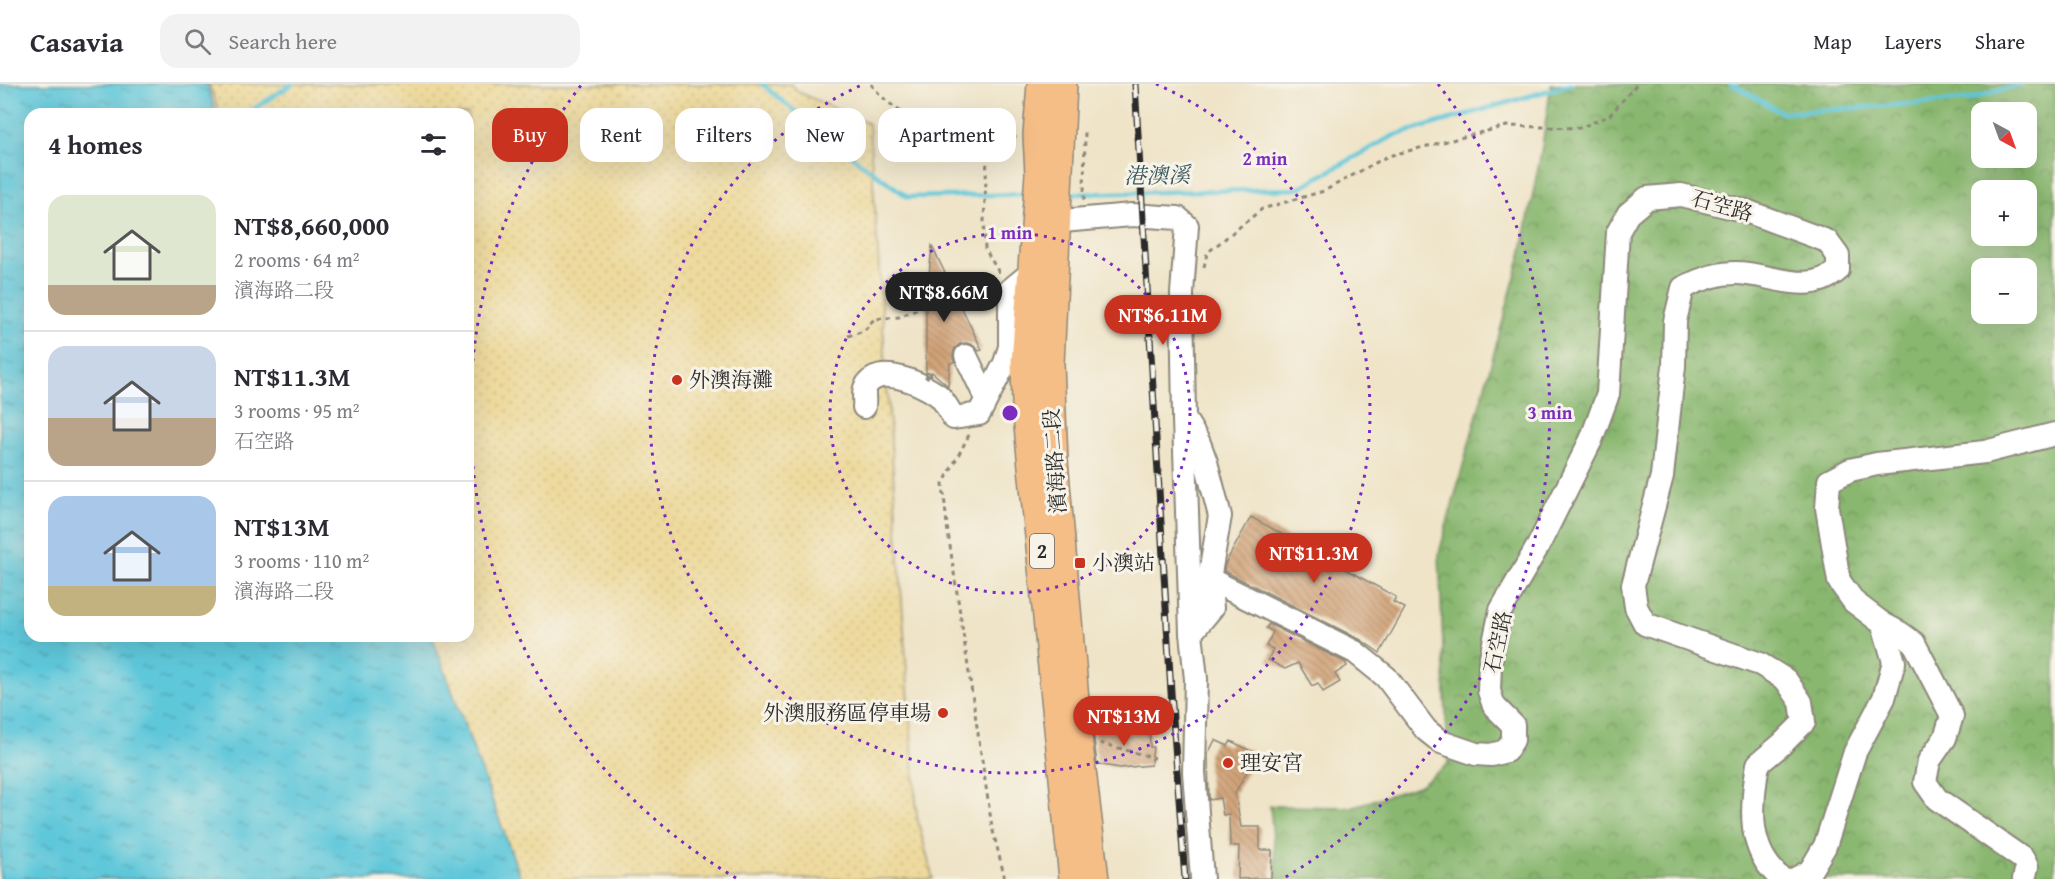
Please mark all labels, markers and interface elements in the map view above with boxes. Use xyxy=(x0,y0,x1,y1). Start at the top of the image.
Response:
search box xyxy=(160,14,580,68)
text: Casavia xyxy=(30,21,124,62)
icon: search xyxy=(181,25,214,58)
text: Search here xyxy=(229,25,337,57)
text: Map xyxy=(1813,26,1852,57)
text: Layers xyxy=(1885,26,1942,57)
text: Share xyxy=(1975,26,2025,57)
north arrow xyxy=(1971,102,2037,168)
map controls xyxy=(1971,102,2037,324)
chip: Buy xyxy=(492,108,568,162)
chip: Rent xyxy=(580,108,663,162)
chip: Filters xyxy=(675,108,773,162)
chip: New xyxy=(785,108,866,162)
chip: Apartment xyxy=(878,108,1016,162)
text: 4 homes xyxy=(48,125,143,164)
icon: filters xyxy=(417,128,450,161)
text: 2 min xyxy=(1243,145,1288,172)
water label: 港澳溪 xyxy=(1124,158,1192,192)
button: + xyxy=(1971,180,2037,246)
street label: 石空路 xyxy=(1688,182,1757,229)
text: NT$8,660,000 xyxy=(234,206,389,245)
icon: home xyxy=(96,219,168,291)
text: 1 min xyxy=(988,219,1033,246)
text: 2 rooms · 64 m² xyxy=(234,245,360,274)
button: − xyxy=(1971,258,2037,324)
pin: NT$8.66M xyxy=(882,272,1006,323)
text: 濱海路二段 xyxy=(234,275,334,304)
text: NT$8.66M xyxy=(899,277,989,306)
pin: NT$6.11M xyxy=(1101,295,1225,346)
text: NT$6.11M xyxy=(1118,300,1208,329)
text: NT$11.3M xyxy=(234,357,350,396)
place label: 外澳海灘 xyxy=(689,364,773,395)
icon: home xyxy=(96,370,168,442)
marker: 外澳海灘 xyxy=(670,373,684,387)
text: 3 rooms · 95 m² xyxy=(234,396,360,425)
text: 3 min xyxy=(1528,399,1573,426)
centre of rings xyxy=(1000,403,1020,423)
street label: 濱海路二段 xyxy=(1035,408,1074,514)
text: 石空路 xyxy=(234,426,294,455)
text: NT$13M xyxy=(234,507,329,546)
icon: home xyxy=(96,520,168,592)
pin: NT$11.3M xyxy=(1252,533,1376,584)
road number: 2 xyxy=(1030,534,1054,568)
text: NT$11.3M xyxy=(1269,538,1359,567)
text: 3 rooms · 110 m² xyxy=(234,546,369,575)
place label: 小澳站 xyxy=(1092,547,1155,578)
marker: 小澳站 xyxy=(1073,556,1087,570)
text: 濱海路二段 xyxy=(234,576,334,605)
street label: 石空路 xyxy=(1476,608,1519,676)
pin: NT$13M xyxy=(1075,696,1173,747)
place label: 外澳服務區停車場 xyxy=(763,697,931,728)
text: NT$13M xyxy=(1087,701,1161,730)
marker: 外澳服務區停車場 xyxy=(936,706,950,720)
place label: 理安宮 xyxy=(1240,747,1303,778)
marker: 理安宮 xyxy=(1221,756,1235,770)

